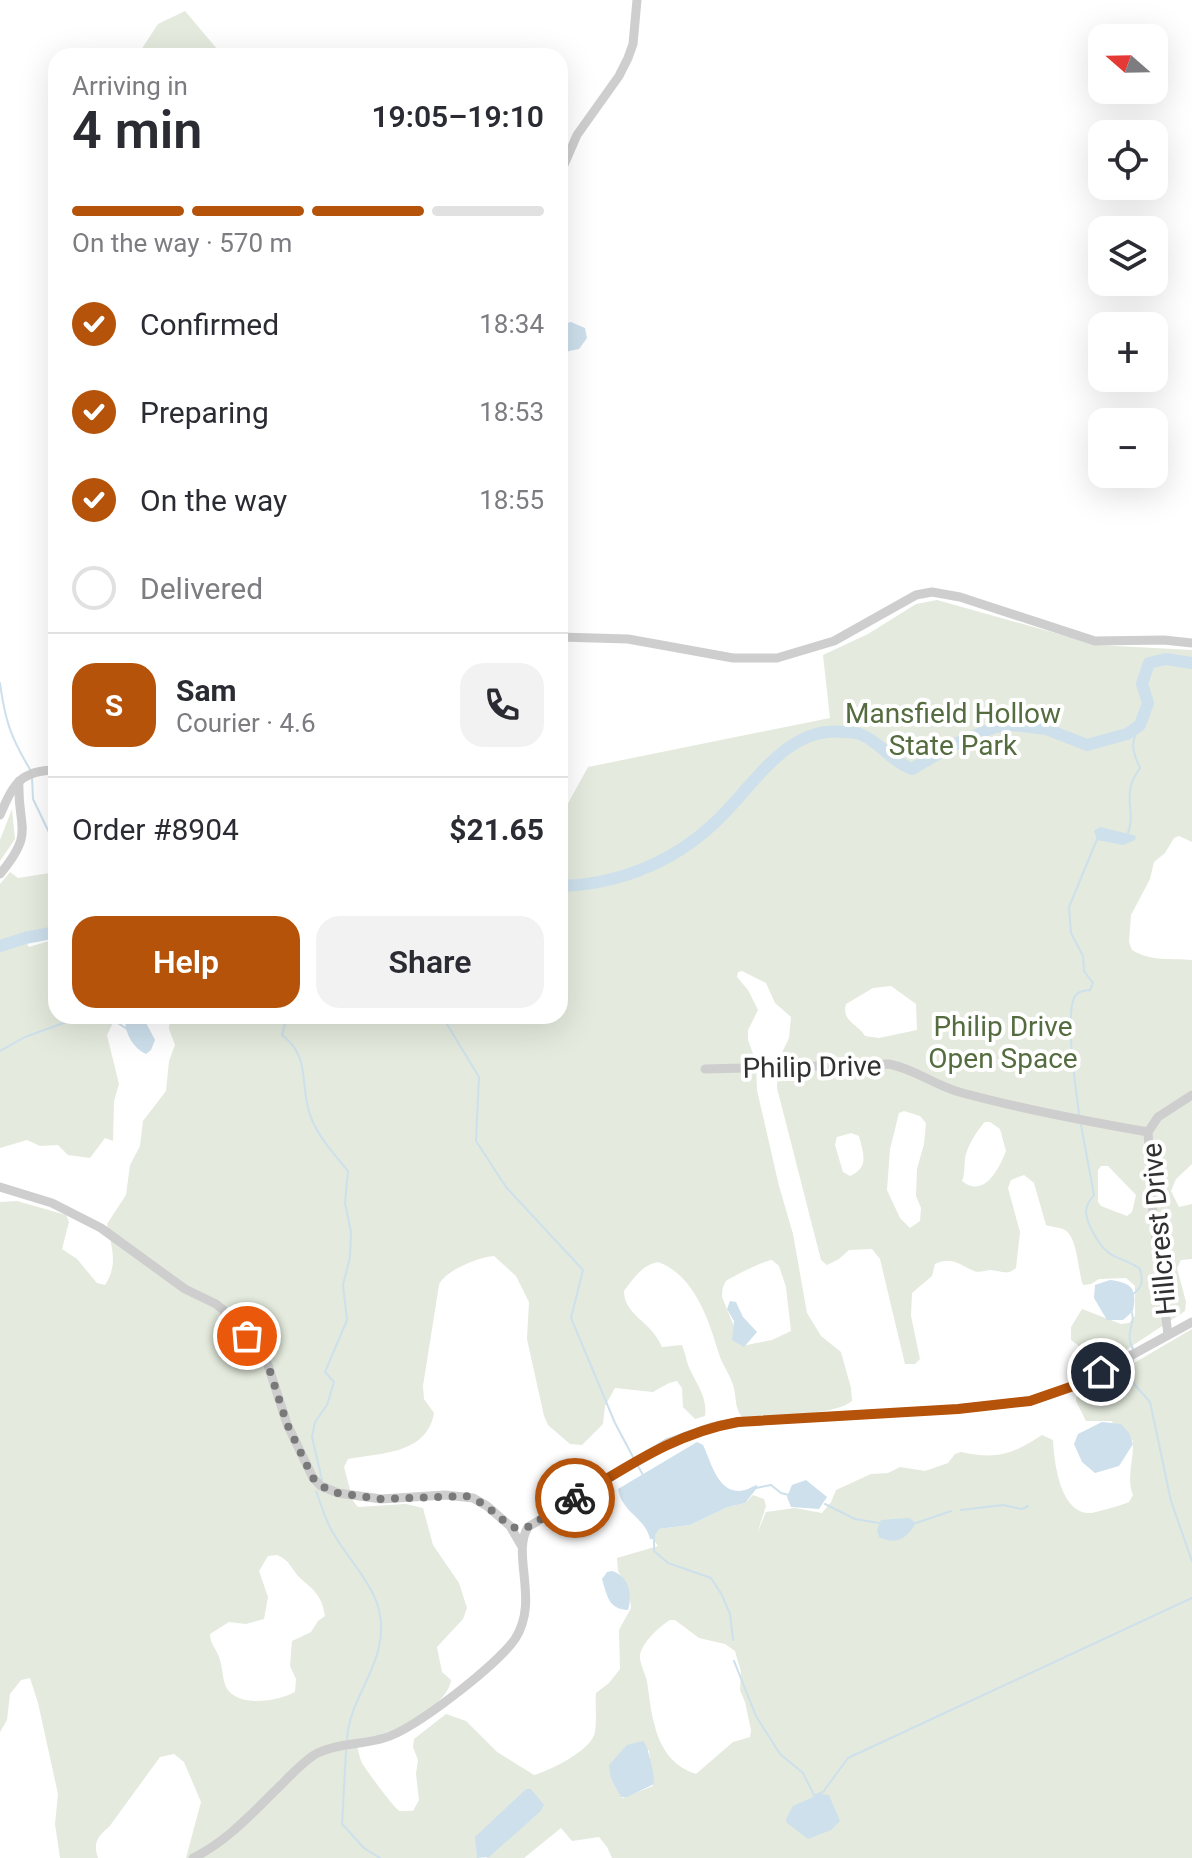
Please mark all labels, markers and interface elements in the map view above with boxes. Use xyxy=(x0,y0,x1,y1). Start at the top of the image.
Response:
north arrow xyxy=(1088,24,1168,104)
map controls xyxy=(1088,24,1168,488)
text: Arriving in xyxy=(72,71,188,101)
text: 19:05–19:10 xyxy=(371,99,544,134)
text: 4 min xyxy=(72,100,202,161)
button: locate xyxy=(1088,120,1168,200)
button: layers xyxy=(1088,216,1168,296)
text: On the way · 570 m xyxy=(72,228,292,258)
icon: check xyxy=(72,302,116,346)
text: Confirmed xyxy=(140,307,279,342)
text: 18:34 xyxy=(479,309,544,339)
button: + xyxy=(1088,312,1168,392)
icon: check xyxy=(72,390,116,434)
text: Preparing xyxy=(140,395,269,430)
text: 18:53 xyxy=(479,397,544,427)
button: − xyxy=(1088,408,1168,488)
icon: check xyxy=(72,478,116,522)
text: On the way xyxy=(140,483,287,518)
text: 18:55 xyxy=(479,485,544,515)
text: Delivered xyxy=(140,571,263,606)
button: phone xyxy=(460,663,544,747)
text: Sam xyxy=(176,673,237,708)
text: S xyxy=(105,688,123,723)
park label: Mansfield Hollow State Park xyxy=(845,697,1061,762)
text: Courier · 4.6 xyxy=(176,708,316,738)
text: Order #8904 xyxy=(72,812,239,847)
text: $21.65 xyxy=(449,812,544,847)
button: Help xyxy=(72,916,300,1008)
button: Share xyxy=(316,916,544,1008)
park label: Philip Drive Open Space xyxy=(928,1010,1078,1075)
street label: Philip Drive xyxy=(742,1049,882,1085)
street label: Hillcrest Drive xyxy=(1135,1142,1183,1316)
pin xyxy=(213,1302,281,1370)
icon: bag xyxy=(225,1314,269,1358)
pin xyxy=(1067,1338,1135,1406)
icon: home xyxy=(1079,1350,1123,1394)
courier xyxy=(535,1458,615,1538)
icon: bike xyxy=(553,1476,597,1520)

